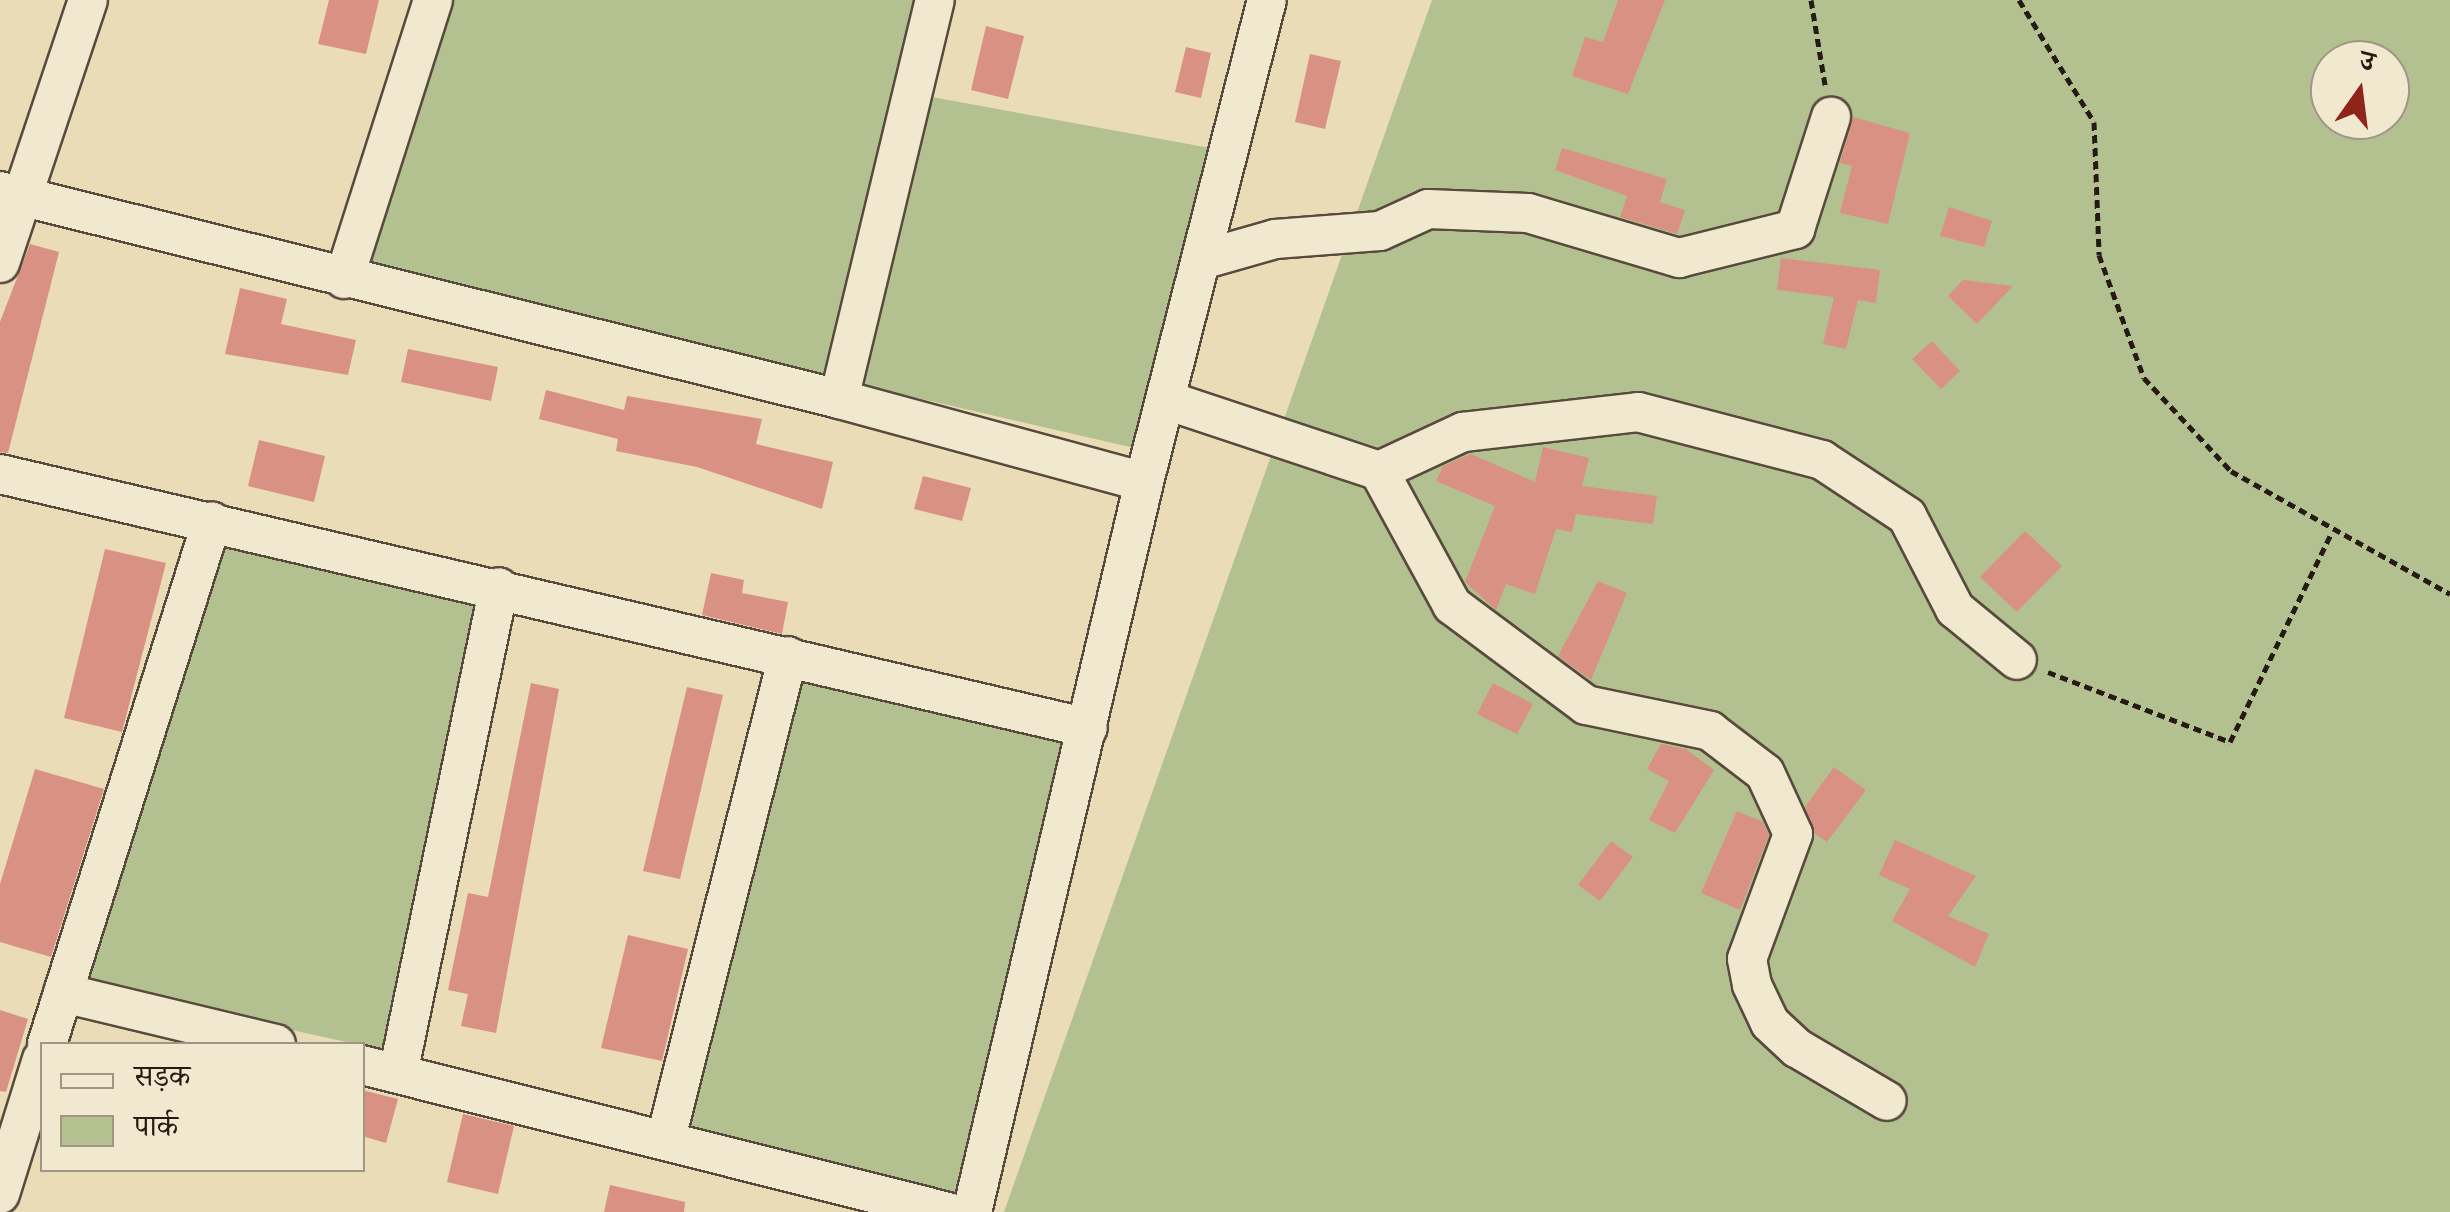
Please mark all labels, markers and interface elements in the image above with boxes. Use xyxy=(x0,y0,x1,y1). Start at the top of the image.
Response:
north arrow xyxy=(2310,40,2410,140)
text: उ xyxy=(2355,42,2379,84)
legend xyxy=(40,1042,365,1172)
text: सड़क xyxy=(134,1057,190,1100)
text: पार्क xyxy=(134,1107,178,1150)

